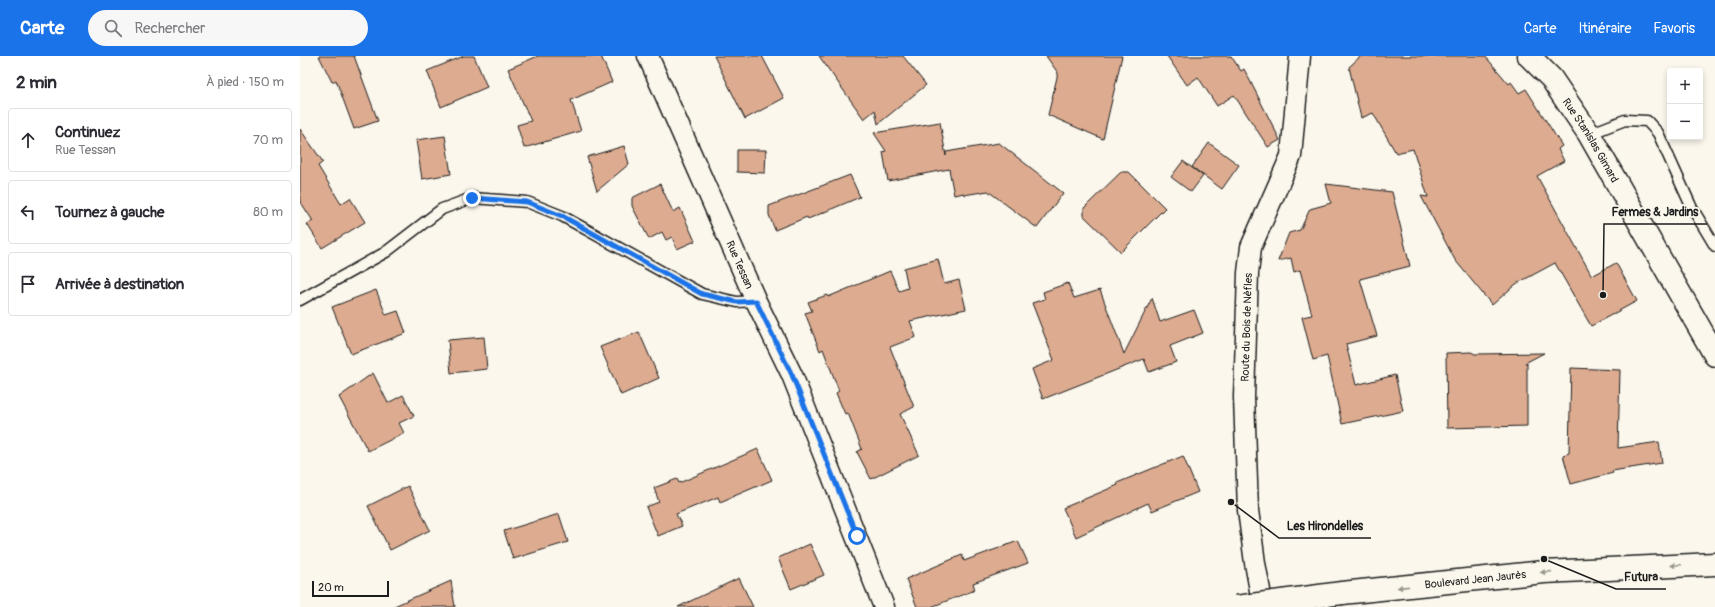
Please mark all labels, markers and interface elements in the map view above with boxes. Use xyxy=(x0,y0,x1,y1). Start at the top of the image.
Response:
search box xyxy=(88,10,368,46)
text: Carte xyxy=(20,16,64,40)
icon: search xyxy=(102,17,124,39)
text: Rechercher xyxy=(134,19,205,38)
text: Carte xyxy=(1524,20,1556,37)
text: Itinéraire xyxy=(1578,20,1631,37)
text: Favoris xyxy=(1653,20,1695,37)
map controls xyxy=(1667,68,1703,140)
button: + xyxy=(1667,68,1703,104)
text: 2 min xyxy=(16,72,57,93)
text: À pied · 150 m xyxy=(206,74,284,90)
street label: Rue Stanislas Gimard xyxy=(1560,96,1621,185)
button: − xyxy=(1667,104,1703,140)
text: Continuez xyxy=(55,123,120,142)
icon: ahead xyxy=(17,129,39,151)
text: 70 m xyxy=(253,132,283,148)
text: Rue Tessan xyxy=(55,142,116,158)
route end xyxy=(463,189,481,207)
callout: Fermes & Jardins xyxy=(1604,200,1707,224)
icon: left xyxy=(17,201,39,223)
text: Tournez à gauche xyxy=(55,203,165,222)
text: 80 m xyxy=(253,204,283,220)
text: Fermes & Jardins xyxy=(1612,205,1699,220)
street label: Rue Tessan xyxy=(723,239,756,291)
icon: arrive xyxy=(17,273,39,295)
street label: Route du Bois de Nèfles xyxy=(1238,273,1255,382)
text: Arrivée à destination xyxy=(55,275,184,294)
callout: Les Hirondelles xyxy=(1279,514,1371,538)
text: Les Hirondelles xyxy=(1287,519,1364,534)
route start xyxy=(848,527,866,545)
one-way arrow xyxy=(1670,562,1682,569)
callout: Futura xyxy=(1616,565,1666,589)
street label: Boulevard Jean Jaurès xyxy=(1424,568,1527,591)
one-way arrow xyxy=(1540,568,1552,575)
text: Futura xyxy=(1624,570,1658,585)
scale bar xyxy=(312,579,389,598)
text: 20 m xyxy=(318,581,344,594)
one-way arrow xyxy=(1397,583,1409,590)

